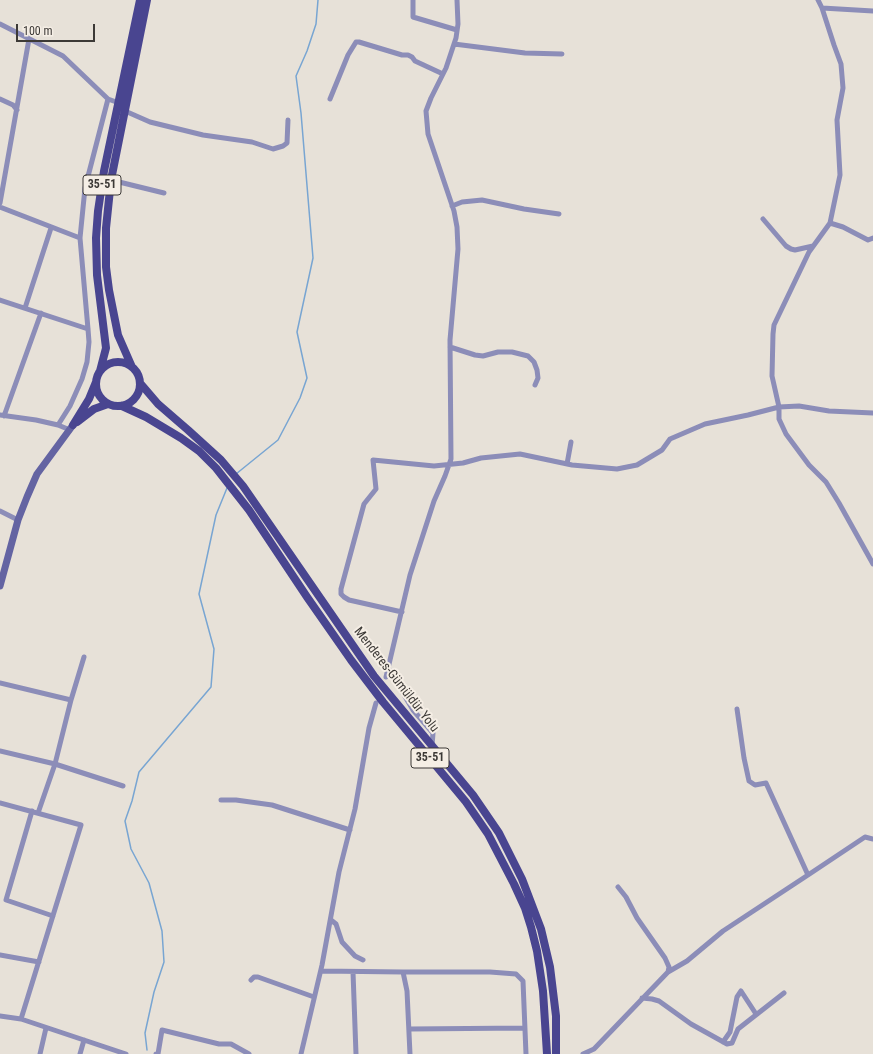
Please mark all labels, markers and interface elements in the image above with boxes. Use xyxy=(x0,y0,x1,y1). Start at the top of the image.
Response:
scale bar xyxy=(18,16,97,42)
text: 100 m xyxy=(23,24,53,38)
road number: 35-51 xyxy=(83,175,121,195)
street label: Menderes-Gümüldür Yolu xyxy=(350,624,442,736)
road number: 35-51 xyxy=(411,748,449,768)

